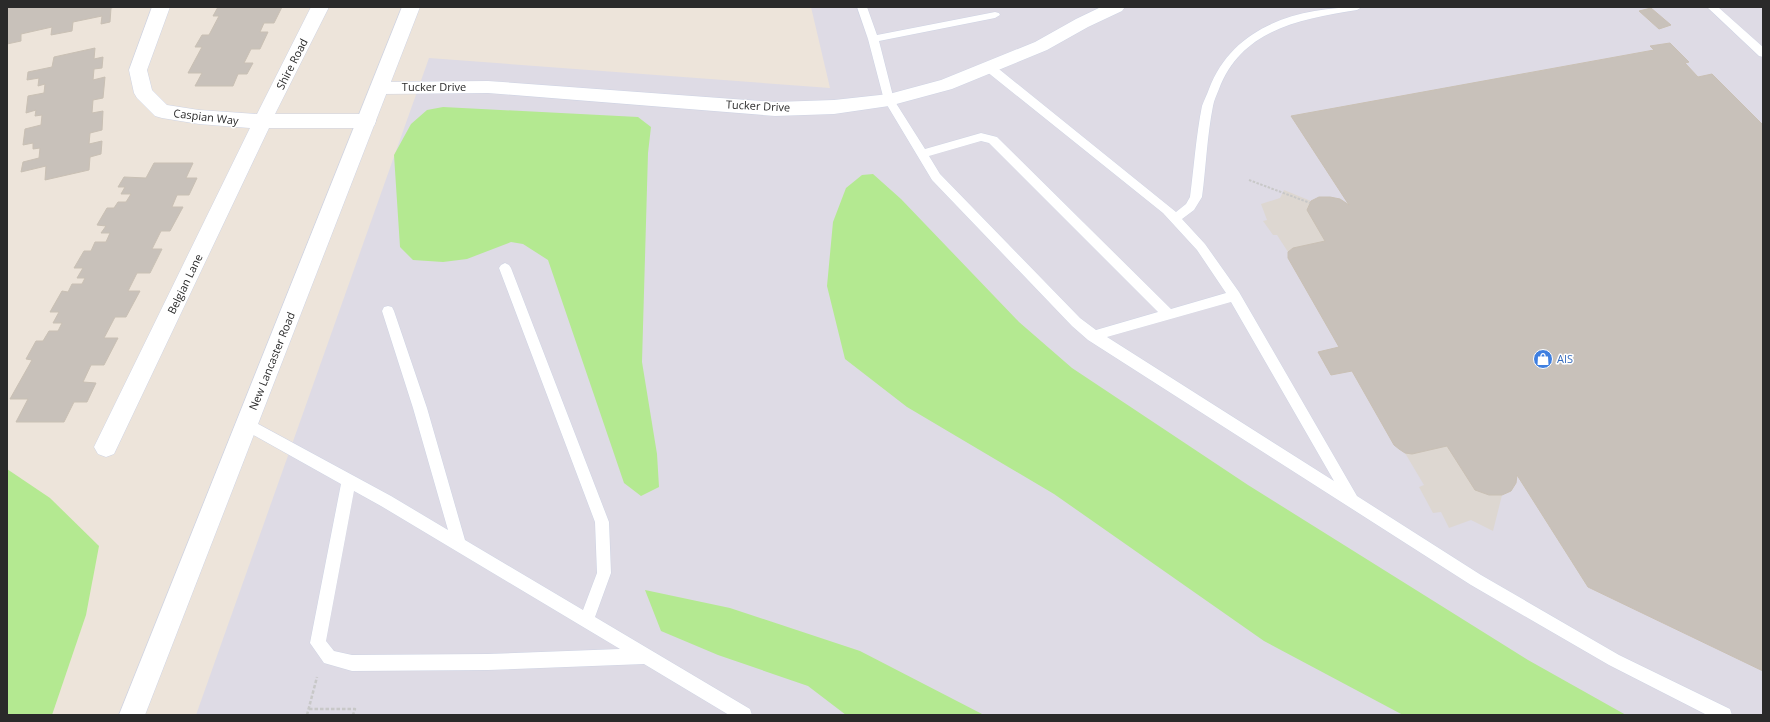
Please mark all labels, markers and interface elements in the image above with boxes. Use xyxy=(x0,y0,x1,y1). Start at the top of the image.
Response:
street label: Shire Road xyxy=(272,36,311,92)
street label: Tucker Drive xyxy=(402,79,466,94)
street label: Tucker Drive xyxy=(726,96,791,115)
street label: Caspian Way xyxy=(173,105,240,128)
street label: Belgian Lane xyxy=(163,251,206,316)
street label: New Lancaster Road xyxy=(245,309,298,412)
shop icon: AIS xyxy=(1532,348,1554,370)
place label: AIS xyxy=(1557,351,1573,366)

